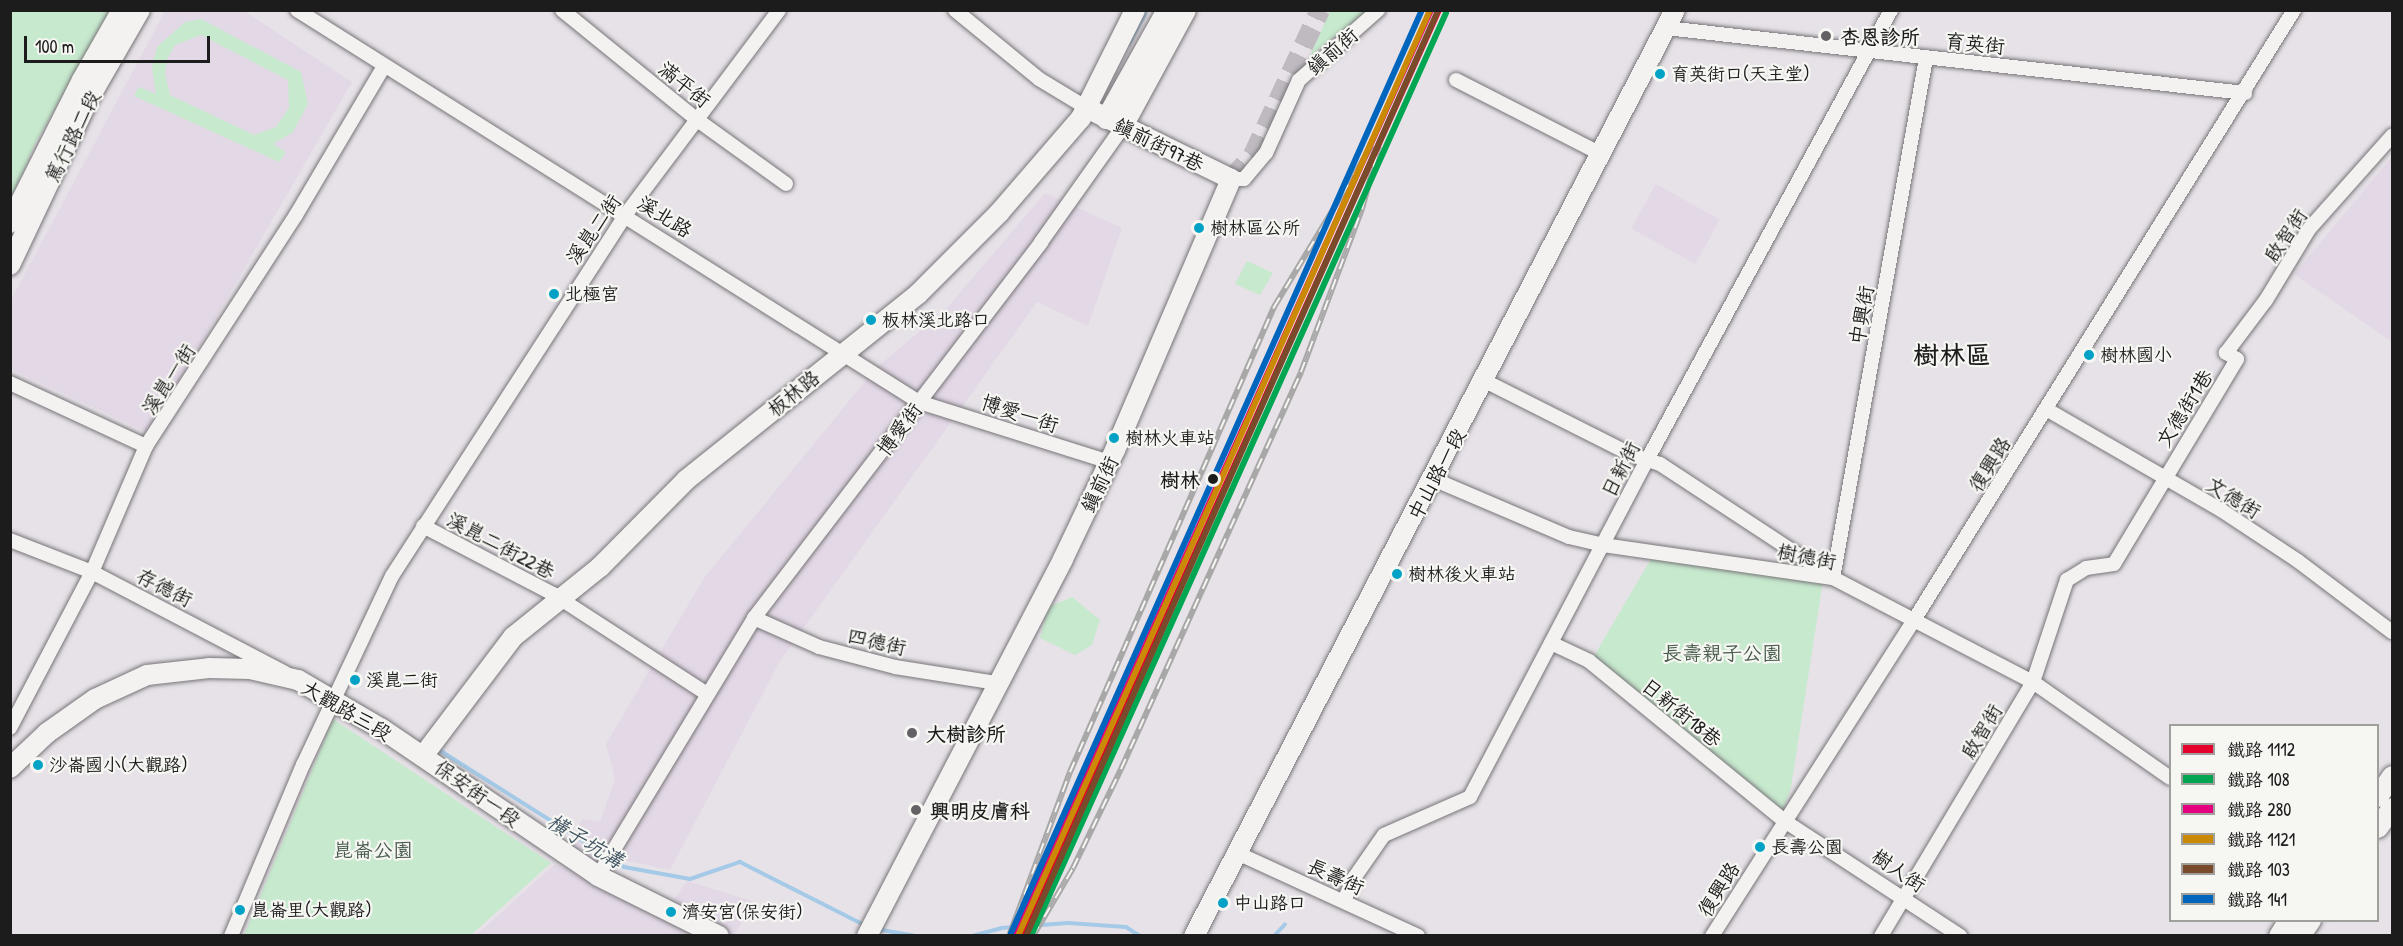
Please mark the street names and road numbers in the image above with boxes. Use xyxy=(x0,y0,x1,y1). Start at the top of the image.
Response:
street label: 鎮前街 xyxy=(1301,22,1363,80)
street label: 育英街 xyxy=(1944,28,2006,58)
street label: 滿平街 xyxy=(654,56,716,112)
street label: 篤行路二段 xyxy=(39,86,105,186)
street label: 鎮前街97巷 xyxy=(1110,112,1208,176)
street label: 溪崑二街 xyxy=(560,189,626,269)
street label: 溪北路 xyxy=(633,190,697,242)
street label: 啟智街 xyxy=(2258,203,2312,267)
street label: 中興街 xyxy=(1844,283,1878,347)
street label: 溪崑一街 xyxy=(136,339,200,419)
street label: 板林路 xyxy=(762,365,824,421)
street label: 文德街1巷 xyxy=(2151,365,2217,451)
street label: 博愛一街 xyxy=(978,389,1062,437)
street label: 博愛街 xyxy=(871,398,927,460)
street label: 中山路一段 xyxy=(1402,424,1470,524)
street label: 復興路 xyxy=(1963,432,2015,496)
street label: 日新街 xyxy=(1596,437,1644,501)
street label: 鎮前街 xyxy=(1075,452,1123,516)
street label: 文德街 xyxy=(2202,471,2266,523)
street label: 溪崑二街22巷 xyxy=(443,507,559,583)
street label: 樹德街 xyxy=(1775,538,1839,574)
street label: 存德街 xyxy=(133,563,197,611)
street label: 四德街 xyxy=(845,623,909,659)
street label: 日新街18巷 xyxy=(1637,672,1727,752)
street label: 大觀路三段 xyxy=(298,675,396,745)
street label: 啟智街 xyxy=(1955,699,2007,763)
street label: 保安街一段 xyxy=(430,754,526,832)
street label: 樹人街 xyxy=(1867,843,1931,897)
street label: 長壽街 xyxy=(1304,853,1368,899)
street label: 復興路 xyxy=(1692,857,1744,921)

